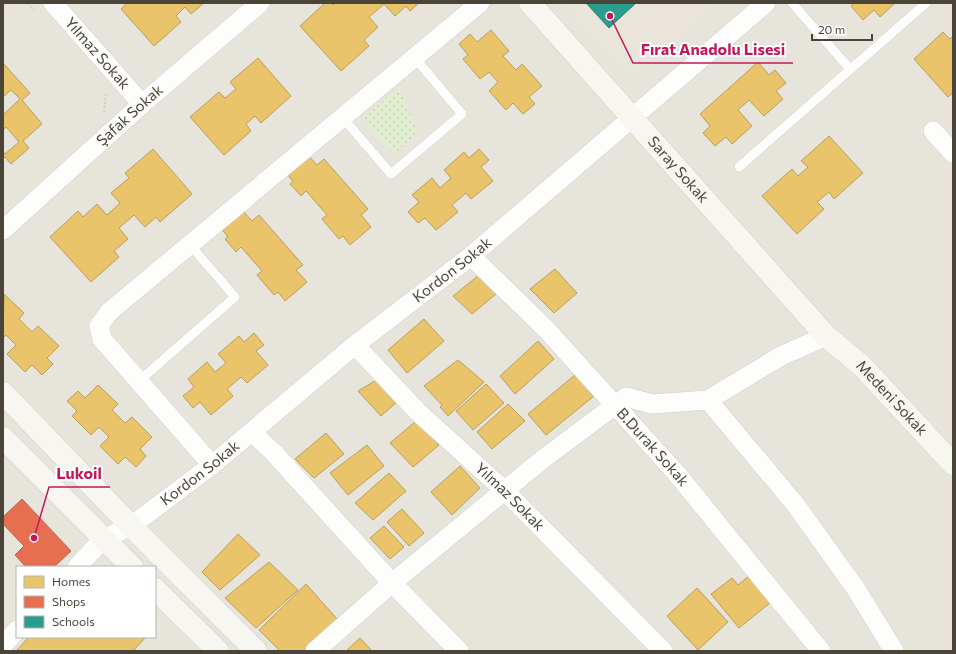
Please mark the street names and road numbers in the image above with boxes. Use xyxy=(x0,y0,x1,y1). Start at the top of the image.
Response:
street label: Yılmaz Sokak xyxy=(62,13,134,92)
street label: Şafak Sokak xyxy=(92,80,166,149)
street label: Saray Sokak xyxy=(645,132,713,206)
street label: Kordon Sokak xyxy=(409,233,495,306)
street label: Medeni Sokak xyxy=(853,356,932,439)
street label: B.Durak Sokak xyxy=(614,404,693,490)
street label: Kordon Sokak xyxy=(156,436,243,509)
street label: Yılmaz Sokak xyxy=(472,458,549,534)

